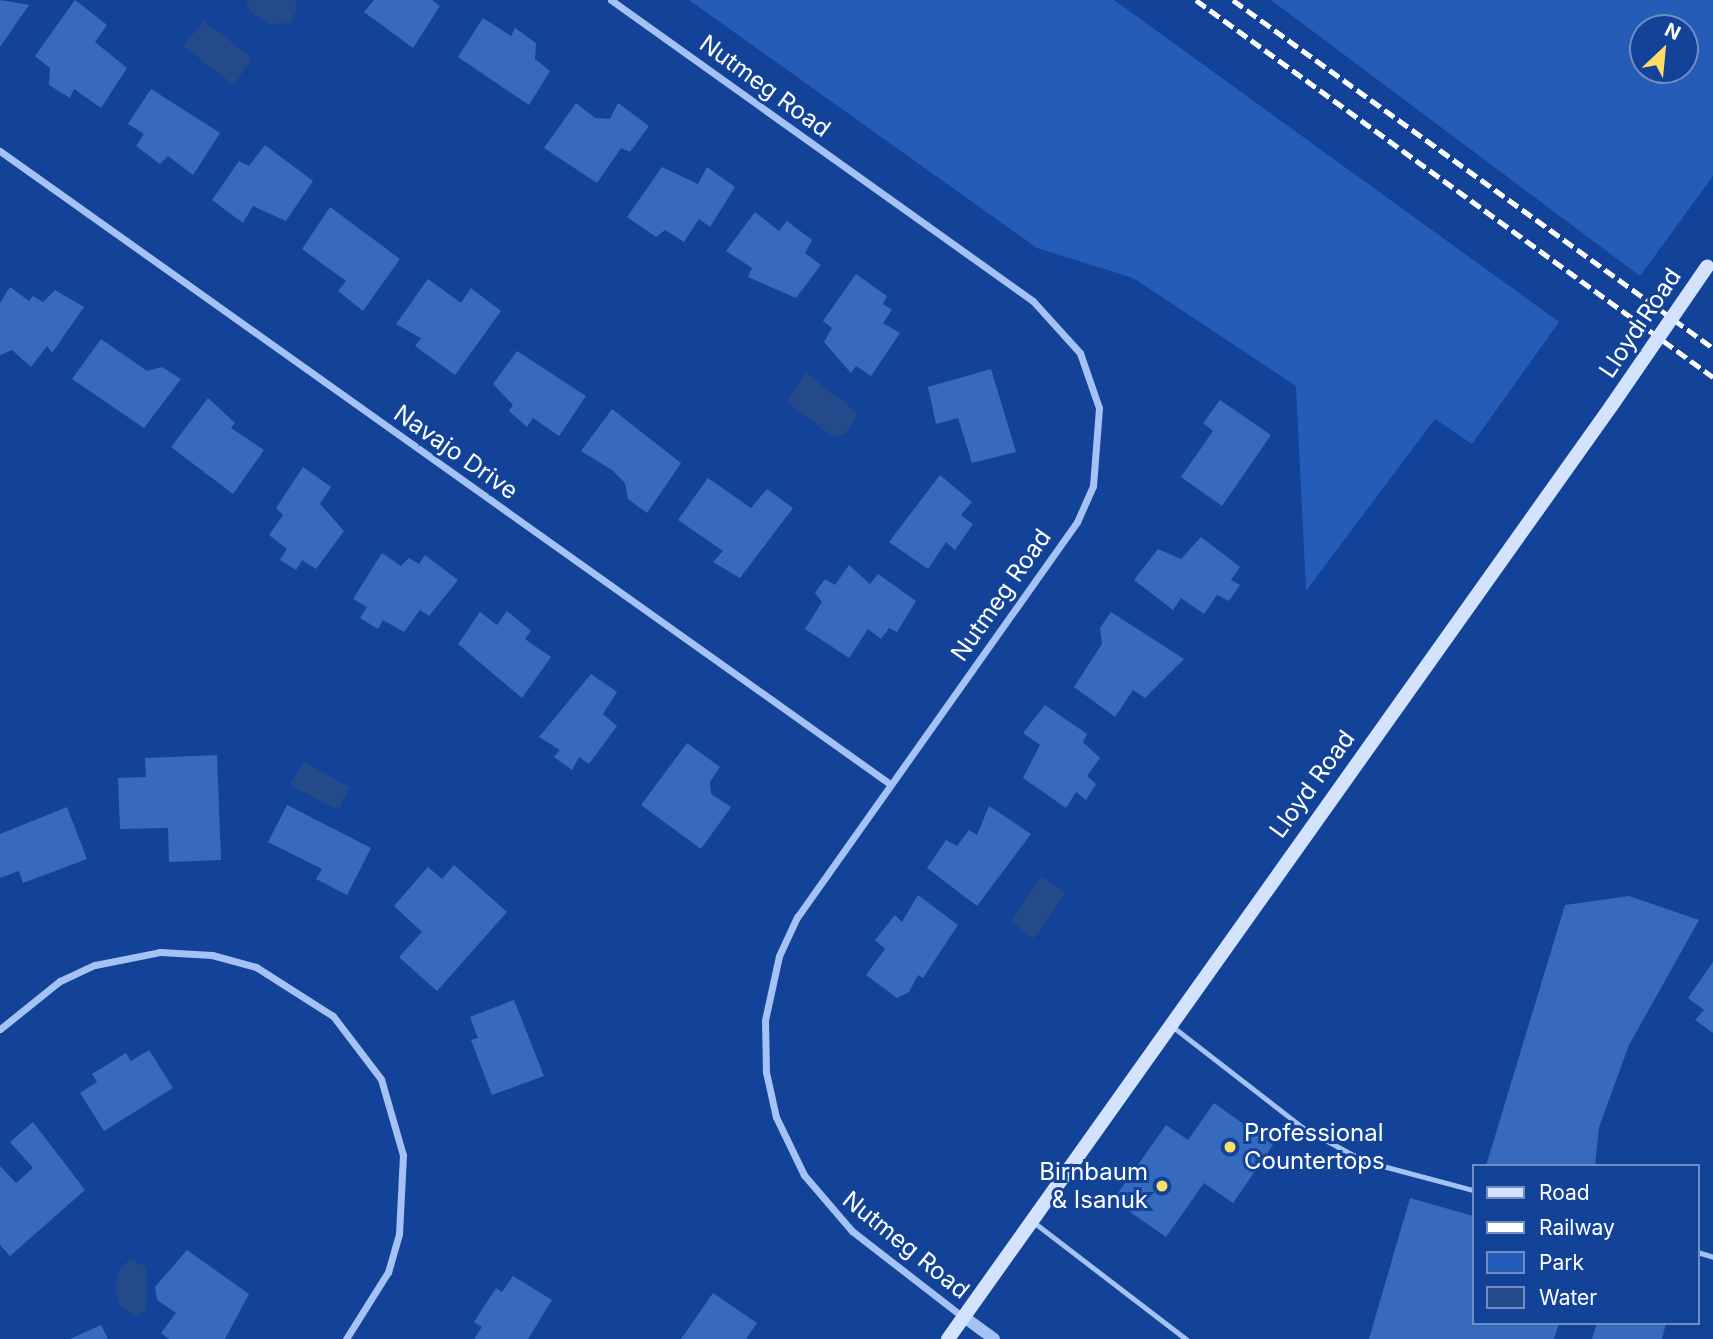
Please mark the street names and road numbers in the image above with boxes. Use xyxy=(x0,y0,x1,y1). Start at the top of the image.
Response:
street label: Nutmeg Road xyxy=(694,29,836,143)
street label: Lloyd Road xyxy=(1593,263,1687,383)
street label: Navajo Drive xyxy=(389,399,523,505)
street label: Nutmeg Road xyxy=(945,523,1057,667)
street label: Lloyd Road xyxy=(1263,725,1361,843)
street label: Nutmeg Road xyxy=(837,1185,975,1305)

